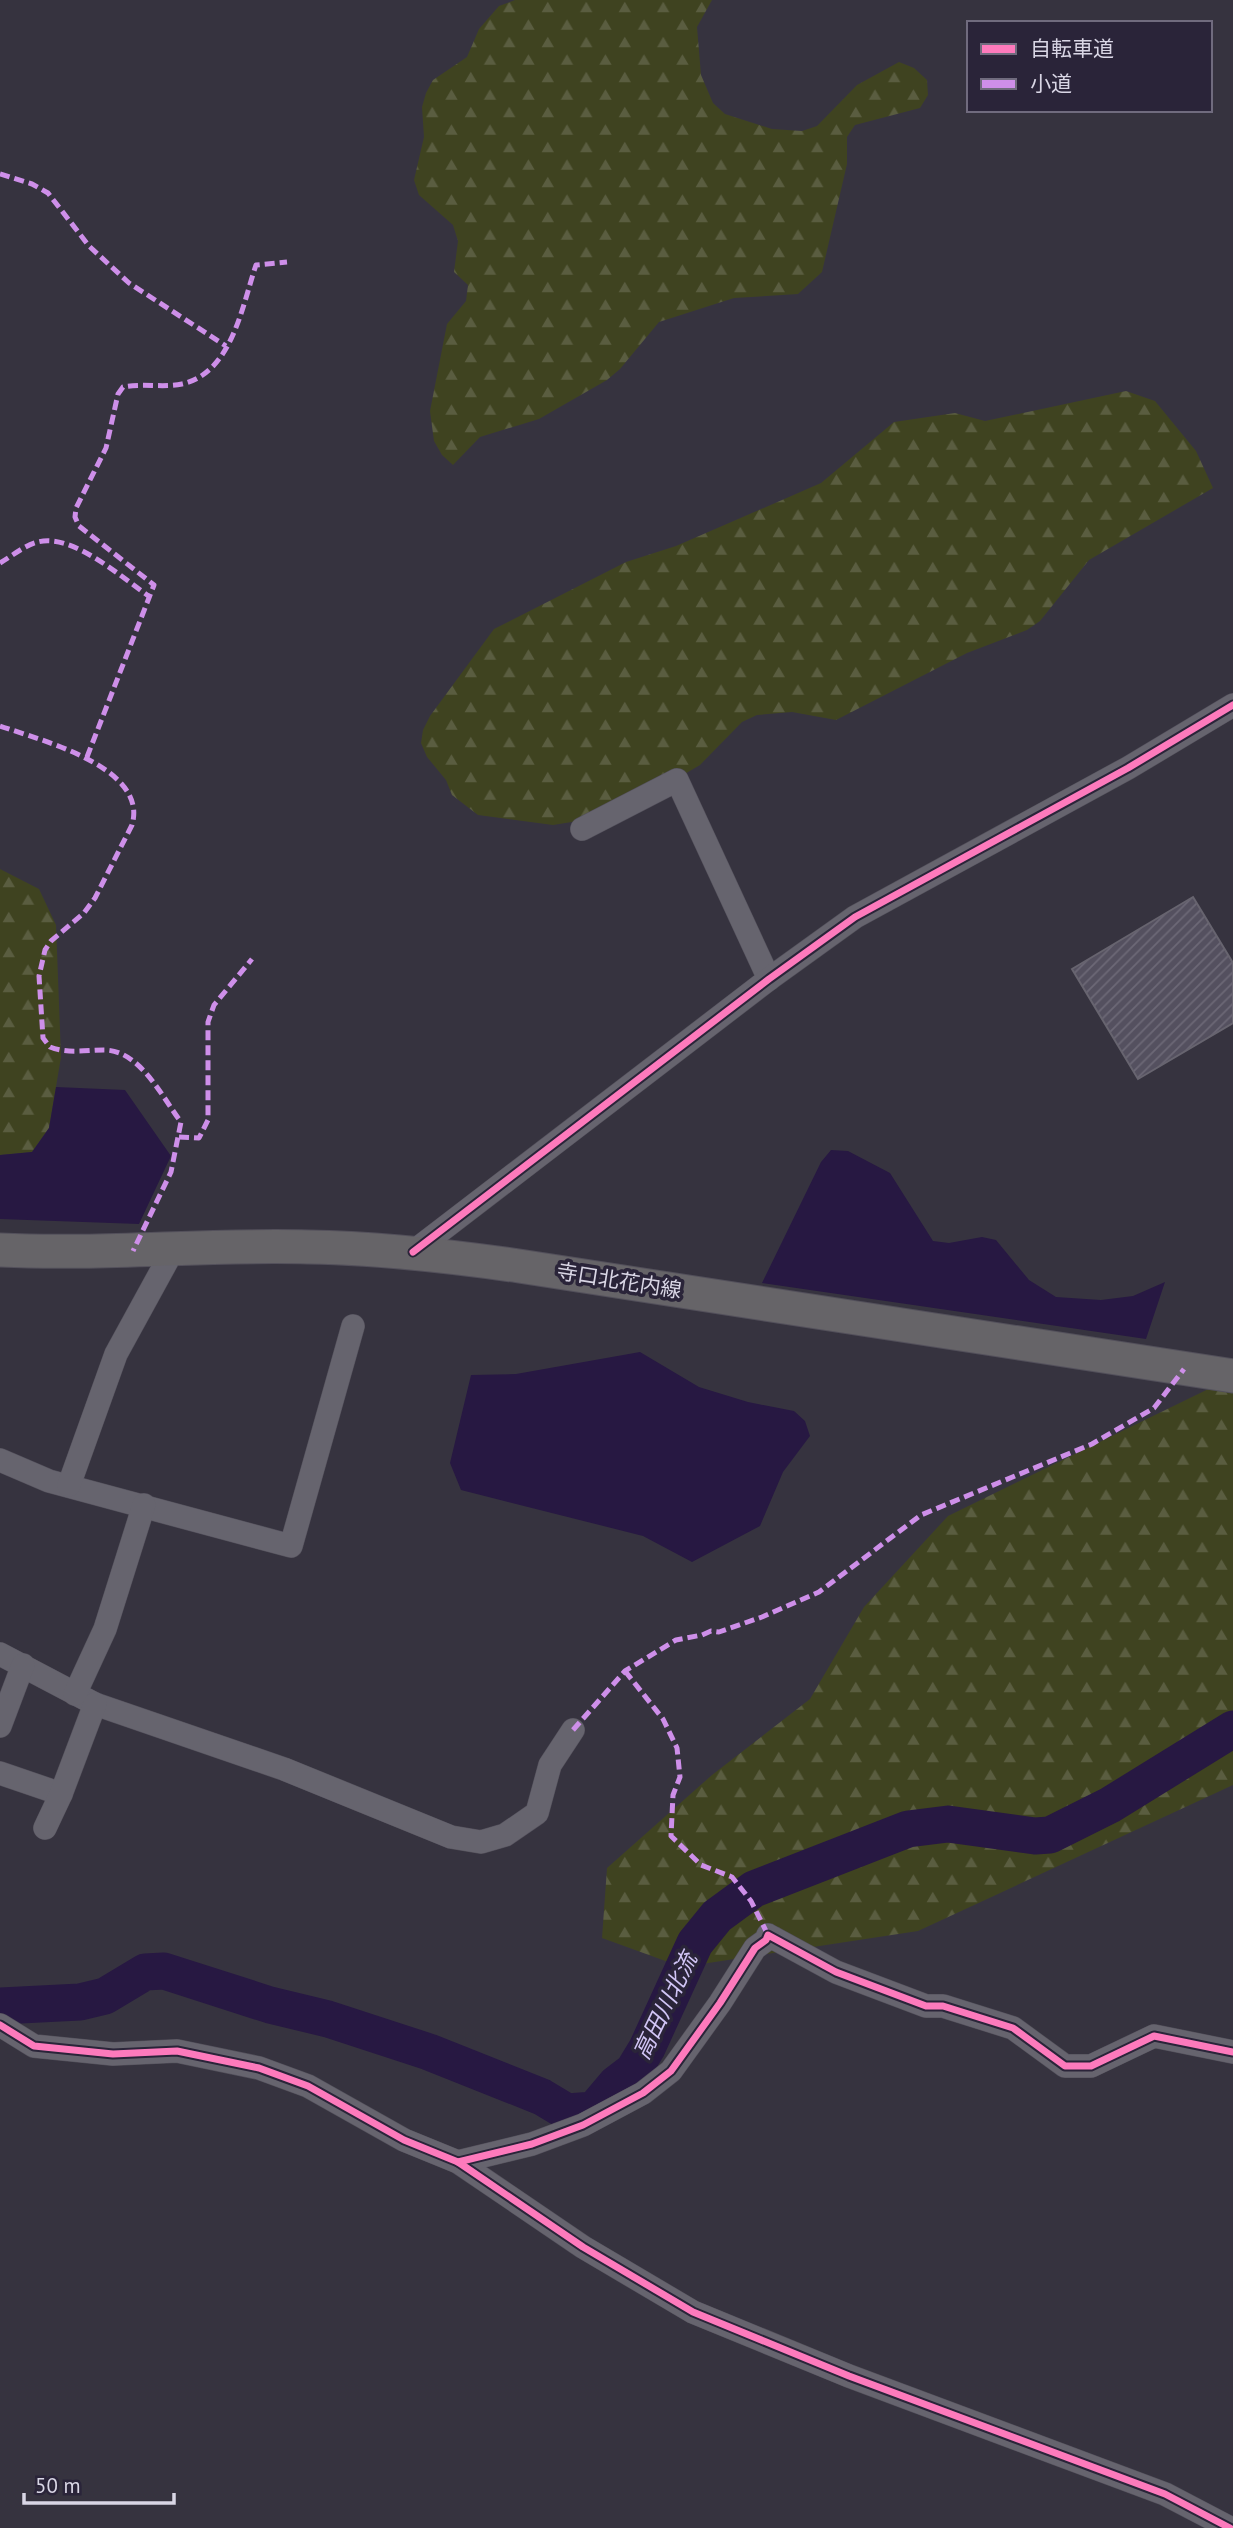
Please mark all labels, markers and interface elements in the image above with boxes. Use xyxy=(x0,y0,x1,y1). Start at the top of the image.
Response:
legend xyxy=(967,21,1212,112)
text: 自転車道 xyxy=(1030,35,1114,62)
text: 小道 xyxy=(1030,70,1072,97)
street label: 寺口北花内線 xyxy=(555,1257,683,1304)
water label: 高田川北流 xyxy=(626,1945,704,2064)
scale bar xyxy=(24,2462,175,2506)
text: 50 m xyxy=(35,2472,81,2499)

